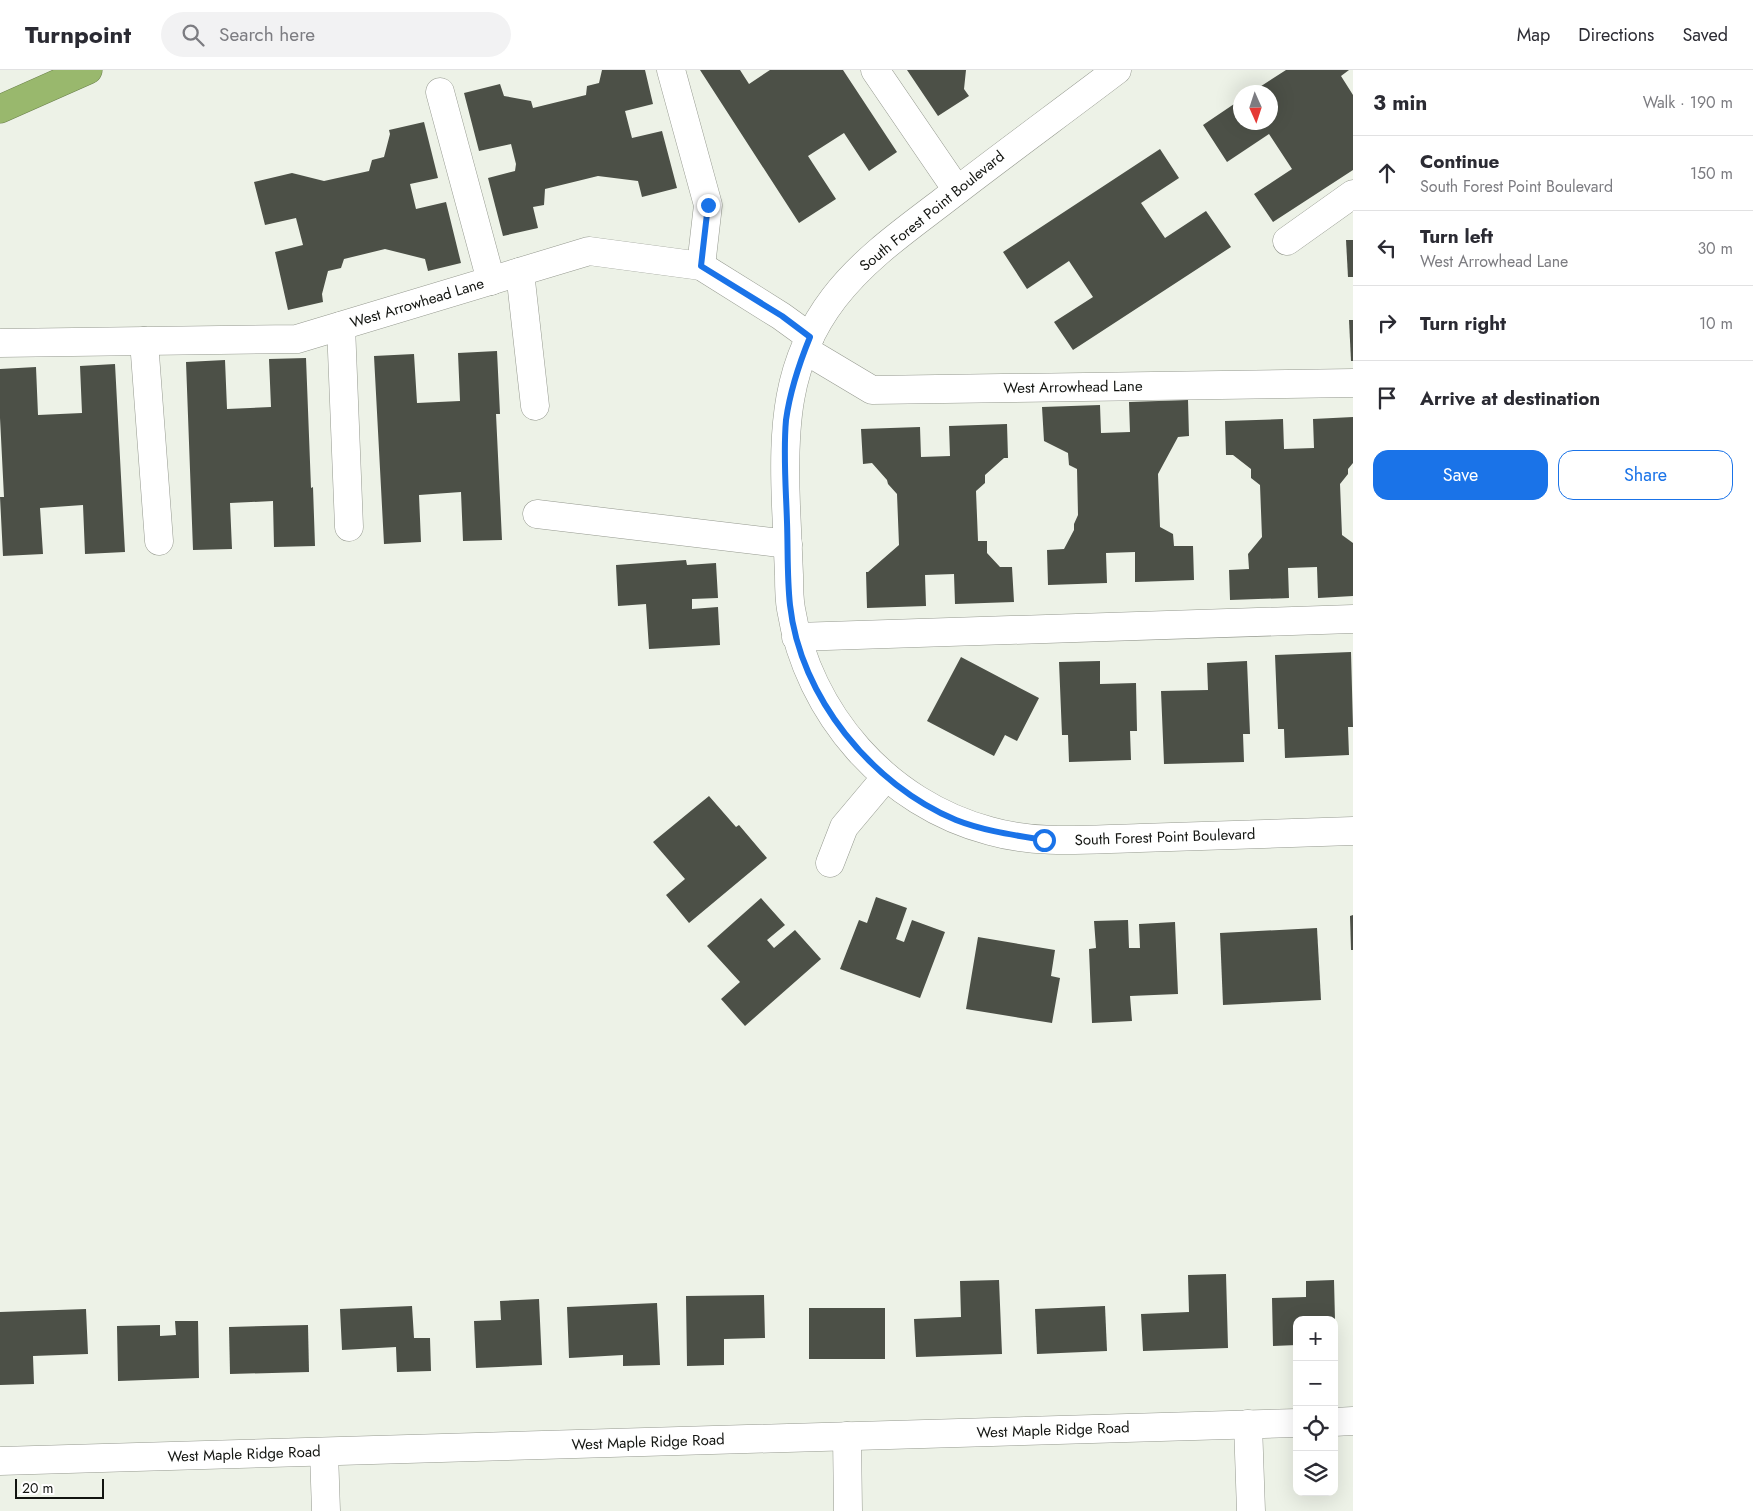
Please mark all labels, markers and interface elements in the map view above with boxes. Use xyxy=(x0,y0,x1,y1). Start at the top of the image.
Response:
search box xyxy=(161,12,511,57)
text: Turnpoint xyxy=(25,17,131,52)
icon: search xyxy=(179,21,207,49)
text: Search here xyxy=(219,21,315,48)
text: Map xyxy=(1517,22,1550,48)
text: Directions xyxy=(1578,22,1654,48)
text: Saved xyxy=(1682,22,1728,48)
north arrow xyxy=(1233,85,1278,130)
text: 3 min xyxy=(1373,88,1427,118)
text: Walk · 190 m xyxy=(1643,91,1733,114)
street label: South Forest Point Boulevard xyxy=(855,145,1009,277)
text: Continue xyxy=(1420,148,1499,175)
icon: ahead xyxy=(1373,159,1401,187)
text: 150 m xyxy=(1690,162,1733,185)
text: South Forest Point Boulevard xyxy=(1420,175,1613,198)
route end xyxy=(697,194,720,217)
text: Turn left xyxy=(1420,223,1493,250)
icon: left xyxy=(1373,234,1401,262)
text: 30 m xyxy=(1697,237,1733,260)
text: West Arrowhead Lane xyxy=(1420,250,1568,273)
street label: West Arrowhead Lane xyxy=(347,272,487,334)
icon: right xyxy=(1373,309,1401,337)
text: Turn right xyxy=(1420,310,1506,337)
text: 10 m xyxy=(1699,312,1733,335)
street label: West Arrowhead Lane xyxy=(1003,375,1143,399)
icon: arrive xyxy=(1373,384,1401,412)
text: Arrive at destination xyxy=(1420,385,1600,412)
button: Save xyxy=(1373,450,1548,500)
button: Share xyxy=(1558,450,1733,500)
street label: South Forest Point Boulevard xyxy=(1074,823,1256,851)
route start xyxy=(1033,829,1056,852)
map controls xyxy=(1293,1316,1338,1496)
button: + xyxy=(1293,1316,1338,1361)
button: − xyxy=(1293,1361,1338,1406)
button: locate xyxy=(1293,1406,1338,1451)
street label: West Maple Ridge Road xyxy=(976,1416,1130,1444)
street label: West Maple Ridge Road xyxy=(571,1428,725,1456)
street label: West Maple Ridge Road xyxy=(167,1440,321,1468)
button: layers xyxy=(1293,1451,1338,1496)
scale bar xyxy=(15,1476,104,1499)
text: 20 m xyxy=(22,1478,54,1498)

